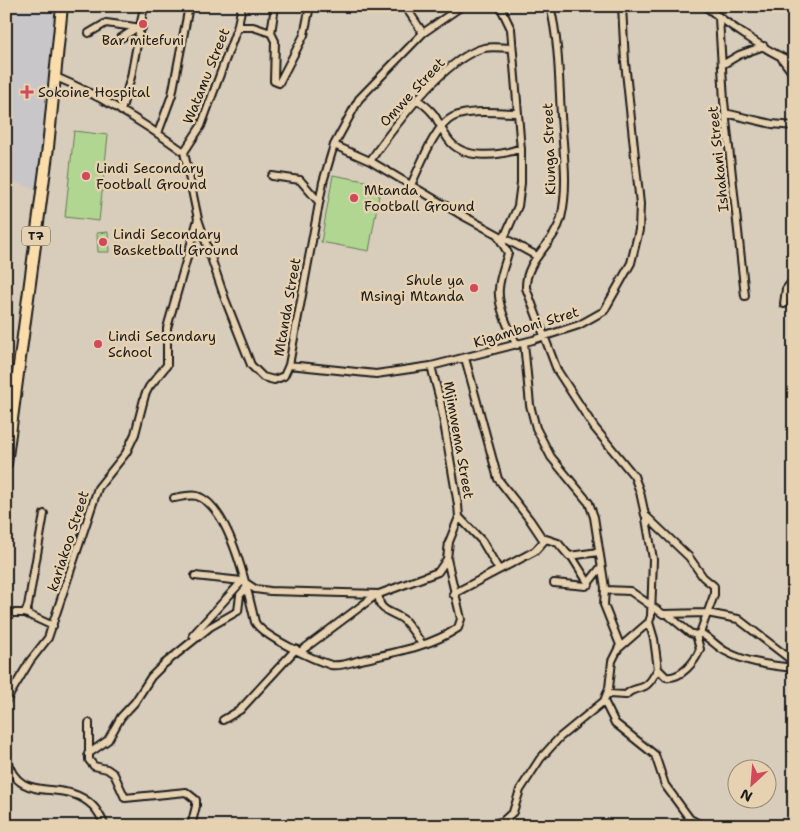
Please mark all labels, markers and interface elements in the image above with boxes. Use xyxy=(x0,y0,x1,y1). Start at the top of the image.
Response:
marker: Bar mitefuni xyxy=(137,18,149,30)
street label: Watamu Street xyxy=(179,25,233,127)
place label: Bar mitefuni xyxy=(102,31,184,49)
street label: Omwe Street xyxy=(375,54,449,130)
place label: Sokoine Hospital xyxy=(38,83,151,101)
marker: Sokoine Hospital xyxy=(20,85,34,99)
street label: Kiunga Street xyxy=(538,103,560,195)
street label: Ishakani Street xyxy=(704,105,732,213)
place label: Lindi Secondary Football Ground xyxy=(96,159,207,193)
marker: Lindi Secondary Football Ground xyxy=(80,170,92,182)
place label: Mtanda Football Ground xyxy=(364,181,475,215)
marker: Mtanda Football Ground xyxy=(348,192,360,204)
place label: Lindi Secondary Basketball Ground xyxy=(113,225,238,259)
road number: T7 xyxy=(22,227,50,246)
marker: Lindi Secondary Basketball Ground xyxy=(97,236,109,248)
street label: Mtanda Street xyxy=(269,256,305,358)
place label: Shule ya Msingi Mtanda xyxy=(361,271,464,305)
marker: Shule ya Msingi Mtanda xyxy=(468,282,480,294)
street label: Kigamboni Stret xyxy=(471,302,581,352)
place label: Lindi Secondary School xyxy=(108,327,216,361)
marker: Lindi Secondary School xyxy=(92,338,104,350)
street label: Mjimwema Street xyxy=(440,380,478,500)
street label: kariakoo Street xyxy=(43,488,93,594)
north arrow xyxy=(728,760,778,810)
text: N xyxy=(737,785,755,806)

